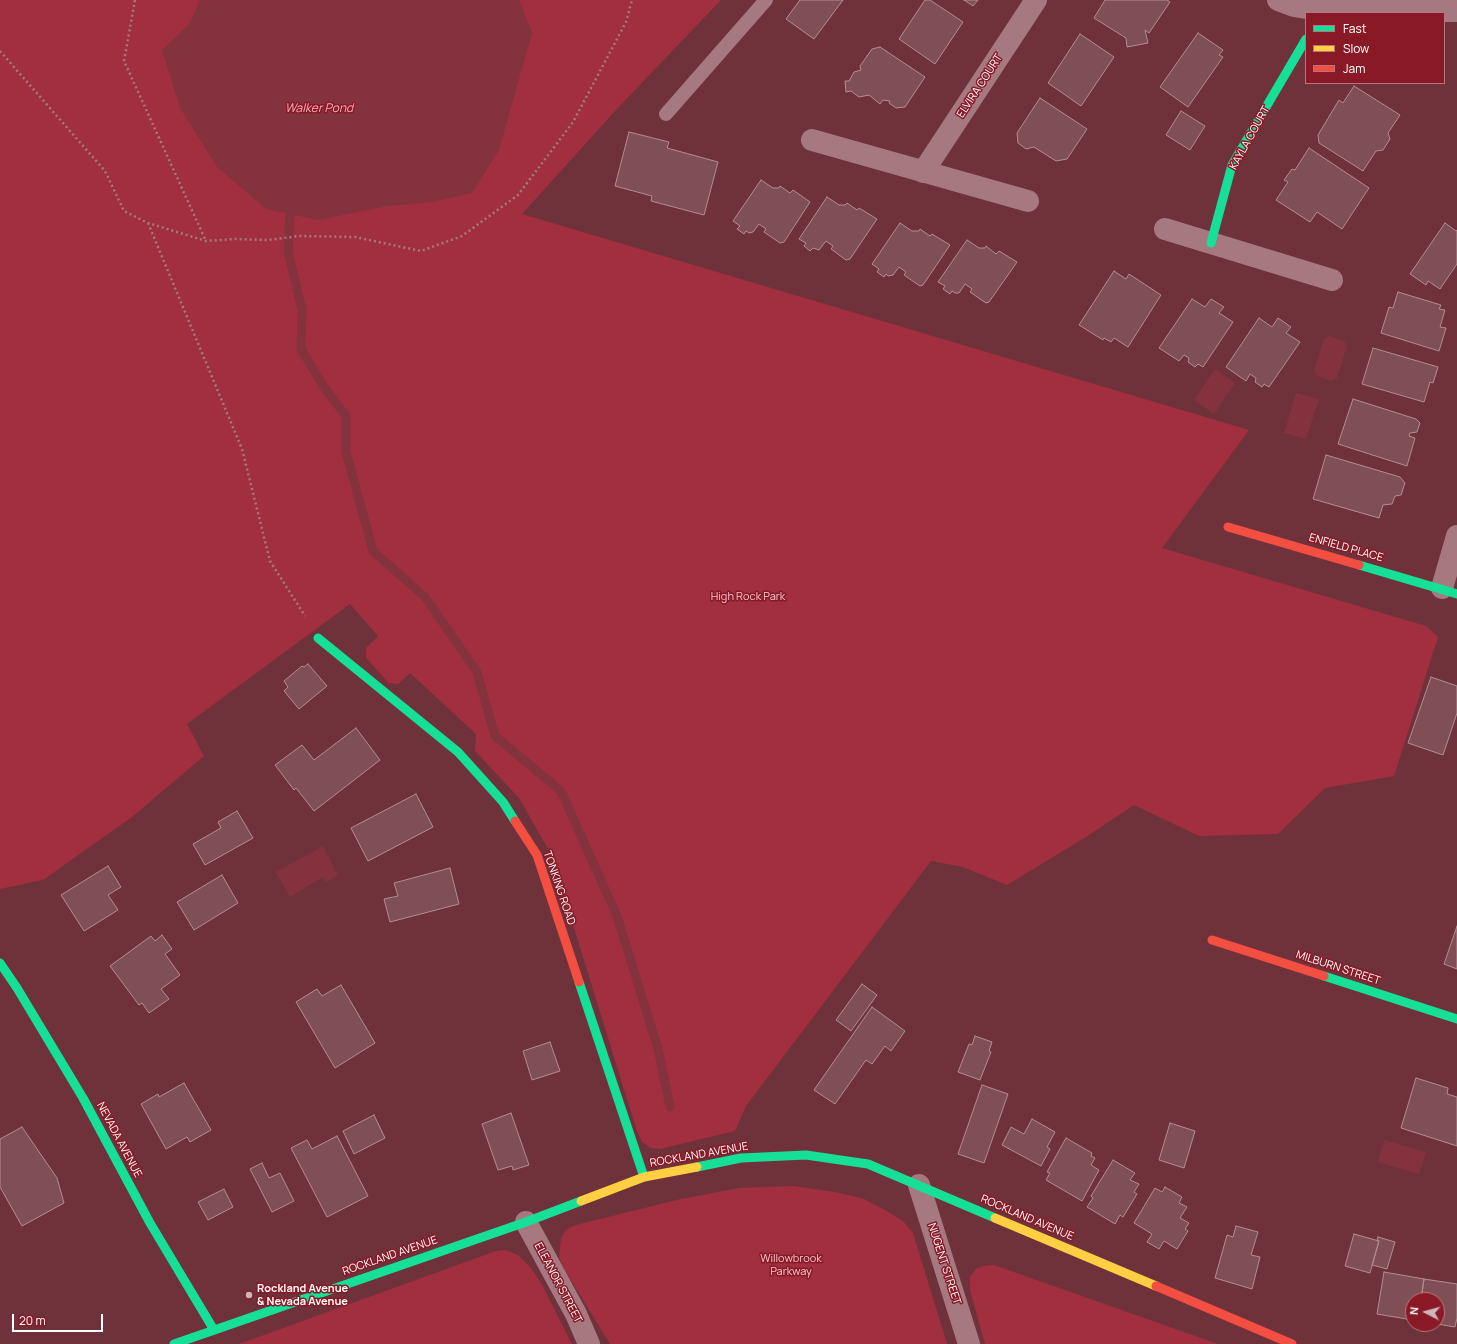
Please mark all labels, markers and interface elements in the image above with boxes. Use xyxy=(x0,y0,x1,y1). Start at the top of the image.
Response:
legend xyxy=(1305,12,1445,84)
text: Fast xyxy=(1343,20,1367,37)
text: Slow xyxy=(1343,40,1369,57)
street label: ELVIRA COURT xyxy=(954,52,1006,120)
text: Jam xyxy=(1343,60,1365,77)
water label: Walker Pond xyxy=(285,102,353,116)
street label: KAYLA COURT xyxy=(1227,104,1273,172)
street label: ENFIELD PLACE xyxy=(1307,531,1385,565)
park label: High Rock Park xyxy=(711,590,785,604)
street label: TONKING ROAD xyxy=(540,849,578,927)
street label: MILBURN STREET xyxy=(1294,948,1382,988)
street label: NEVADA AVENUE xyxy=(94,1100,144,1180)
street label: ROCKLAND AVENUE xyxy=(649,1140,749,1170)
street label: ROCKLAND AVENUE xyxy=(979,1192,1075,1244)
street label: NUGENT STREET xyxy=(925,1222,963,1306)
street label: ROCKLAND AVENUE xyxy=(341,1234,439,1278)
street label: ELEANOR STREET xyxy=(531,1241,585,1325)
park label: Willowbrook Parkway xyxy=(760,1252,822,1278)
place label: Rockland Avenue & Nevada Avenue xyxy=(257,1282,348,1308)
marker: Rockland Avenue & Nevada Avenue xyxy=(244,1290,254,1300)
north arrow xyxy=(1405,1292,1445,1332)
scale bar xyxy=(14,1306,105,1332)
text: N xyxy=(1406,1306,1421,1316)
text: 20 m xyxy=(19,1312,46,1329)

